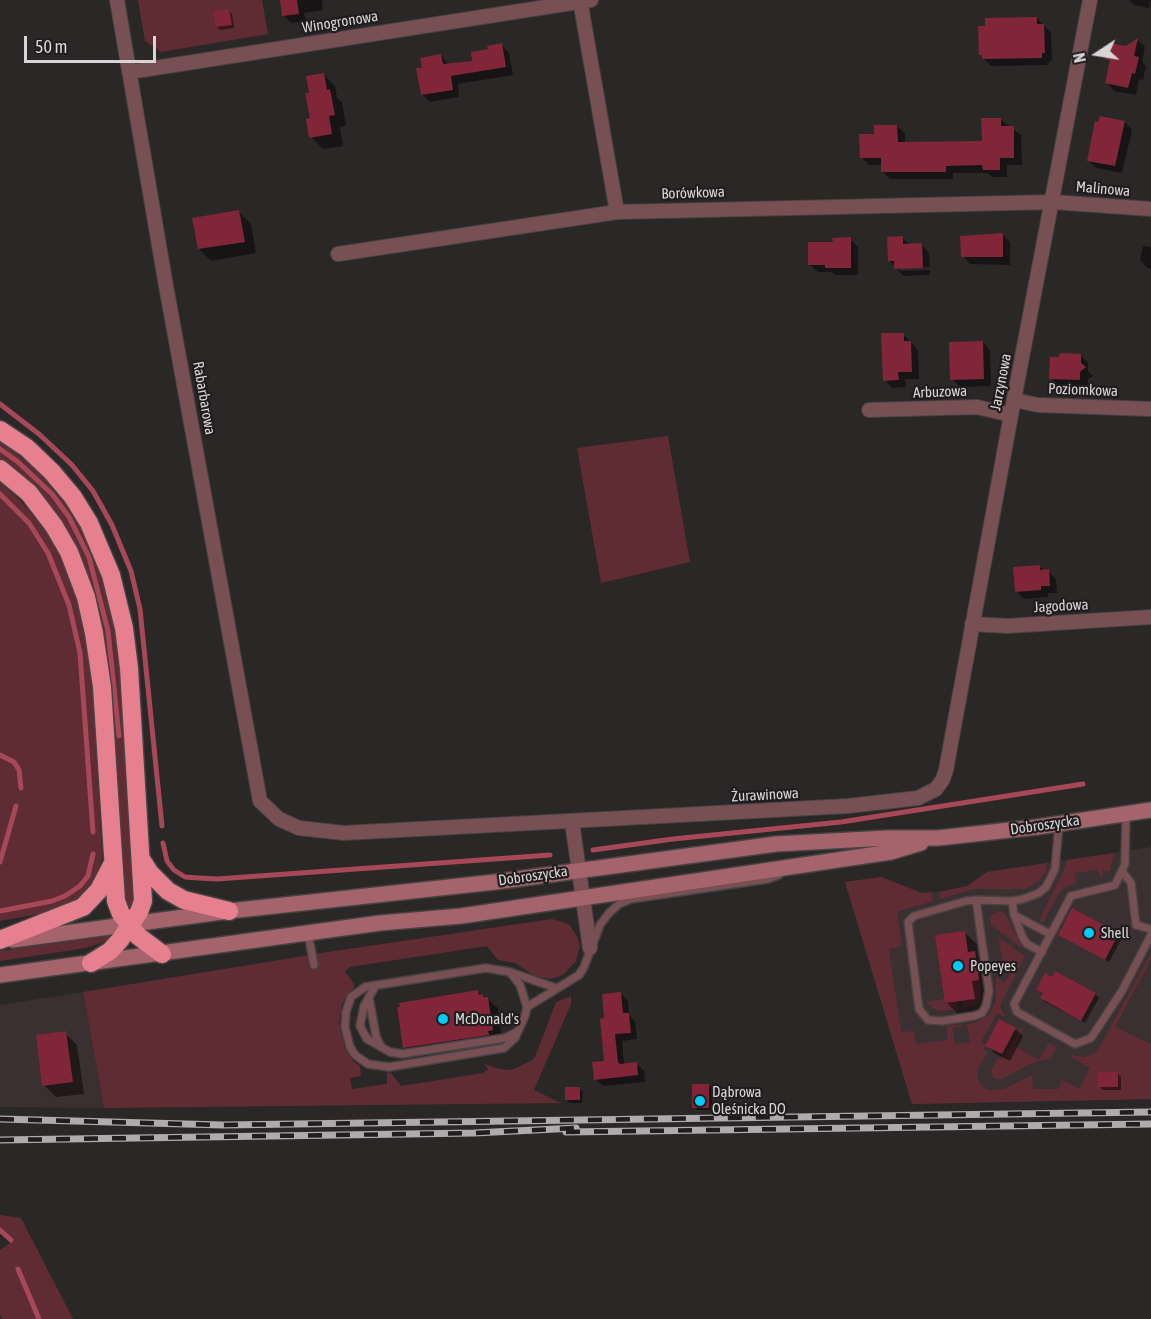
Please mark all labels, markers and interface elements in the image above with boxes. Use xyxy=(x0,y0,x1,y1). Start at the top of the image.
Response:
street label: Winogronowa xyxy=(301,7,379,37)
scale bar xyxy=(27,24,159,62)
north arrow xyxy=(1067,24,1127,84)
text: 50 m xyxy=(35,36,67,57)
text: N xyxy=(1070,51,1089,64)
street label: Malinowa xyxy=(1075,178,1131,200)
street label: Borówkowa xyxy=(661,183,725,203)
street label: Jarzynowa xyxy=(987,352,1015,412)
street label: Rabarbarowa xyxy=(189,360,219,436)
street label: Poziomkowa xyxy=(1048,380,1118,400)
street label: Arbuzowa xyxy=(913,382,967,402)
street label: Jagodowa xyxy=(1033,596,1089,616)
street label: Żurawinowa xyxy=(731,784,799,806)
street label: Dobroszycka xyxy=(1009,811,1081,839)
street label: Dobroszycka xyxy=(497,862,569,890)
place label: Shell xyxy=(1101,924,1129,942)
marker: Shell xyxy=(1082,926,1096,940)
place label: Popeyes xyxy=(970,957,1016,975)
marker: Popeyes xyxy=(951,959,965,973)
place label: McDonald's xyxy=(455,1010,519,1028)
marker: McDonald's xyxy=(436,1012,450,1026)
place label: Dąbrowa Oleśnicka DO xyxy=(712,1083,786,1118)
marker: Dąbrowa Oleśnicka DO xyxy=(693,1094,707,1108)

